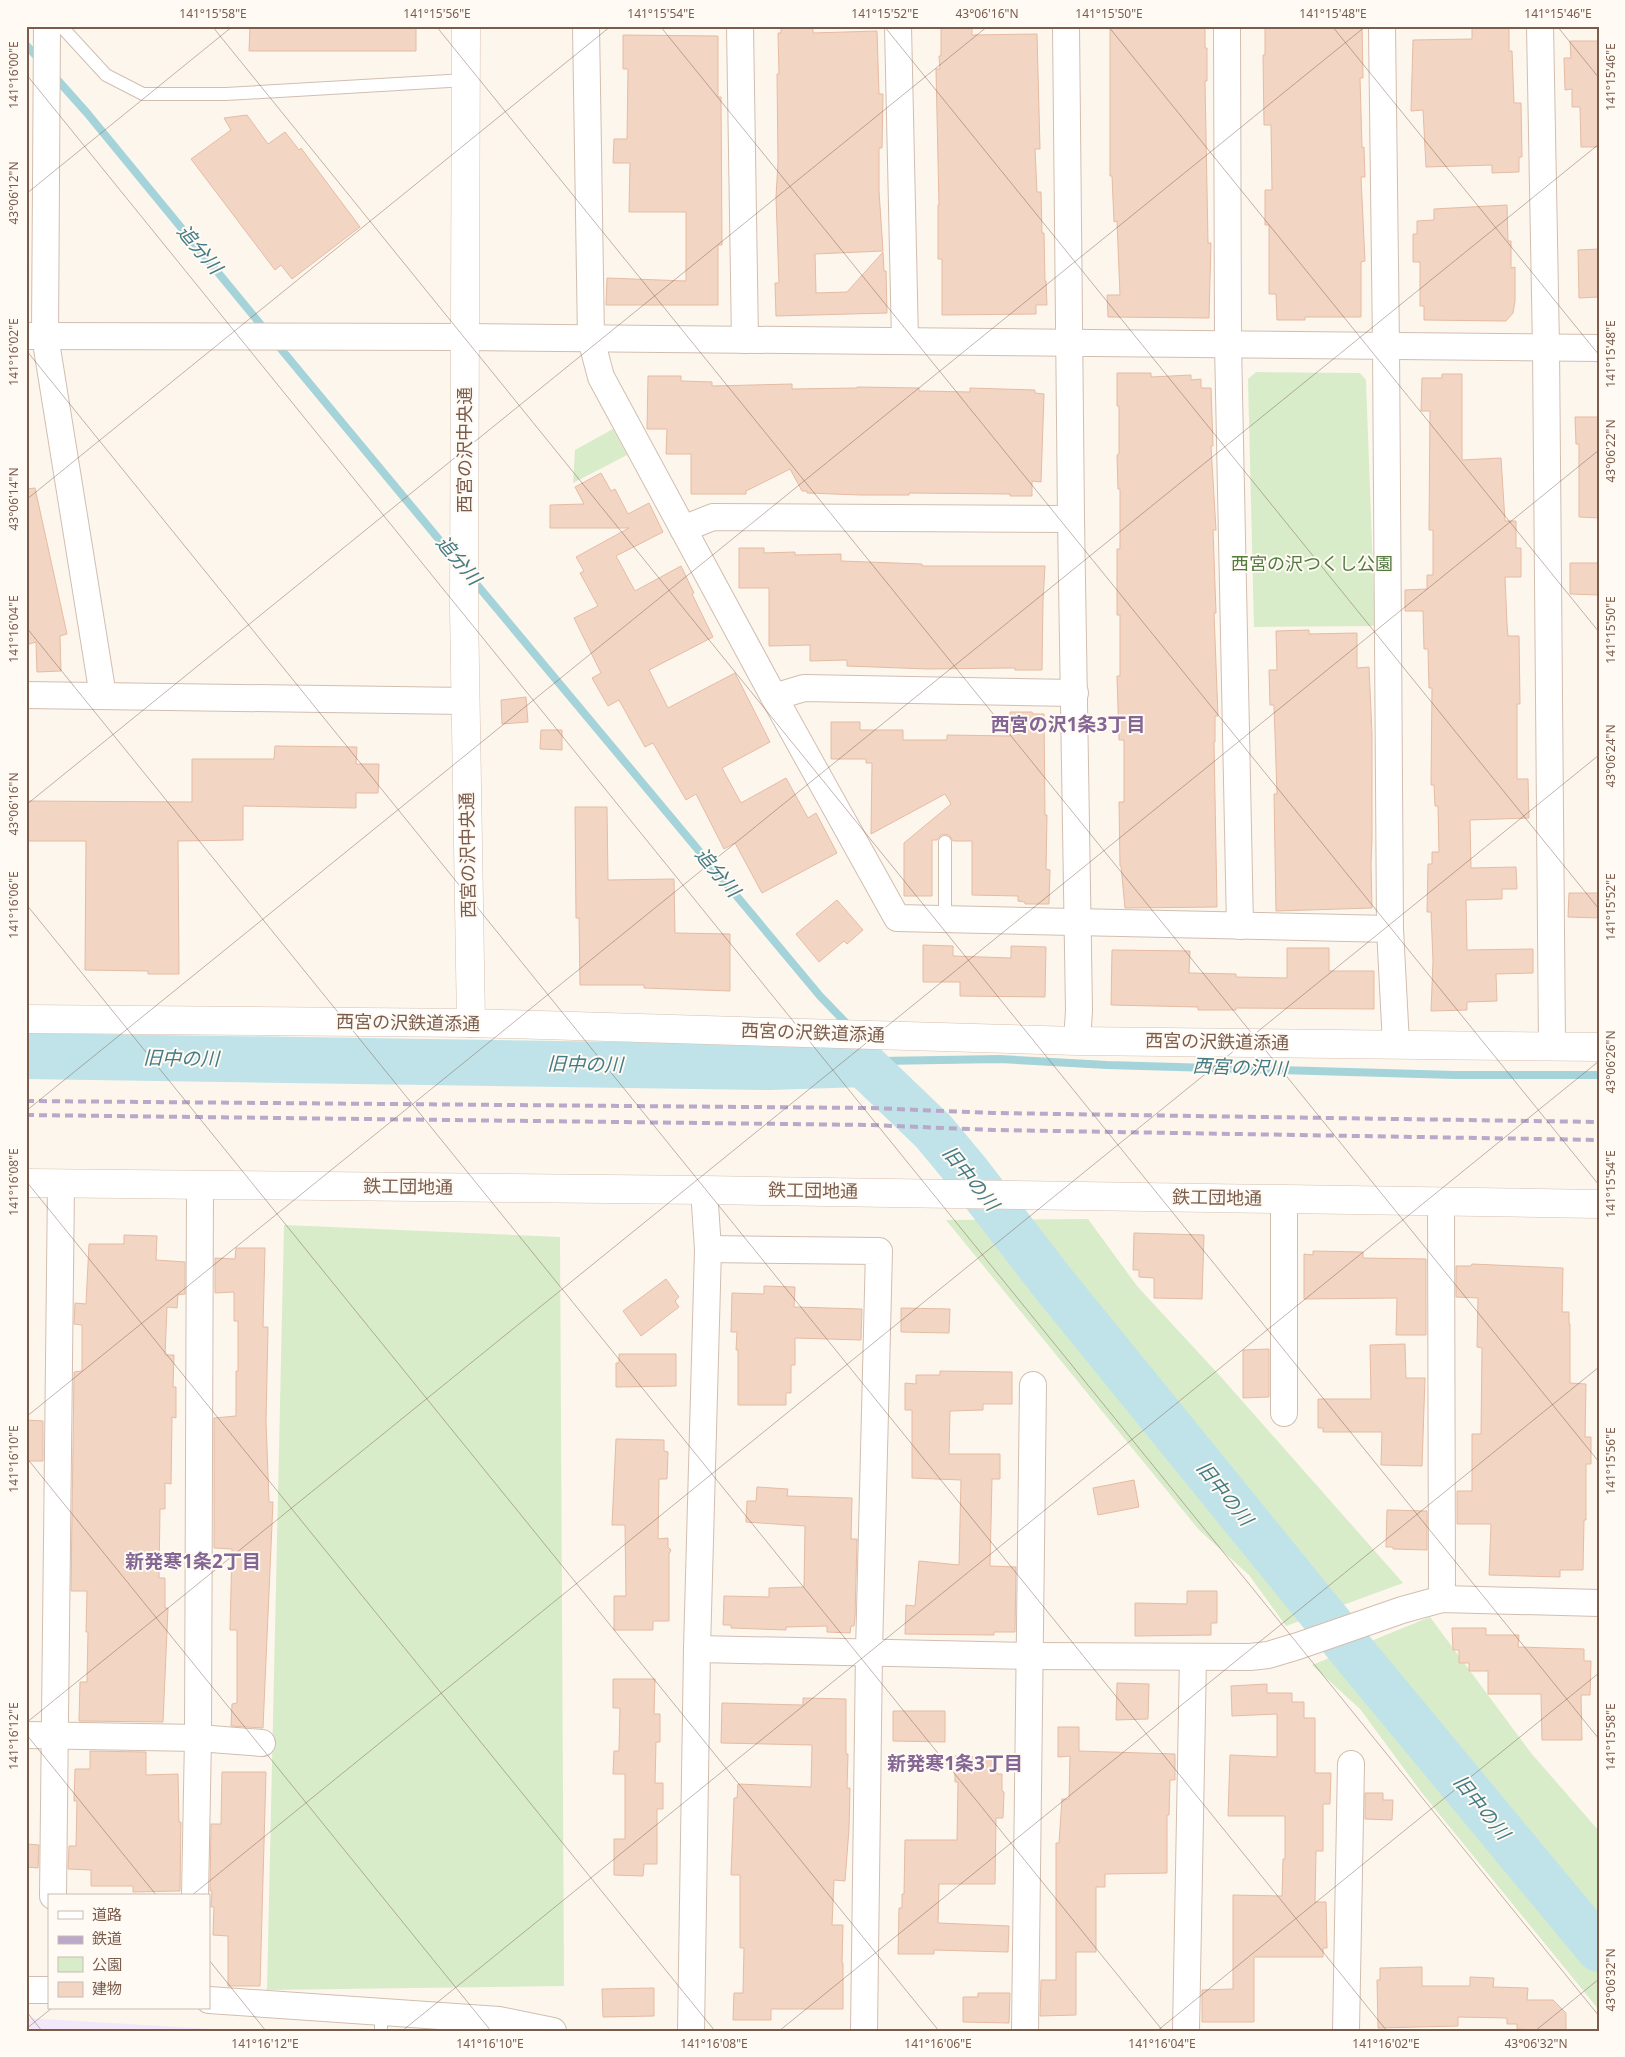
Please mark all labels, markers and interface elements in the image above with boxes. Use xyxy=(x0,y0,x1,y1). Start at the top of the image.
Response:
text: 141°15'58"E xyxy=(179,5,247,22)
text: 141°15'56"E xyxy=(403,5,471,22)
text: 141°15'54"E xyxy=(627,5,695,22)
text: 141°15'52"E xyxy=(851,5,919,22)
text: 43°06'16"N xyxy=(955,5,1019,22)
text: 141°15'50"E xyxy=(1075,5,1143,22)
text: 141°15'48"E xyxy=(1299,5,1367,22)
text: 141°15'46"E xyxy=(1524,5,1592,22)
text: 141°16'00"E xyxy=(5,41,22,109)
text: 141°15'46"E xyxy=(1602,43,1619,111)
text: 43°06'12"N xyxy=(5,161,22,225)
water label: 追分川 xyxy=(172,219,230,281)
text: 141°16'02"E xyxy=(5,318,22,386)
text: 141°15'48"E xyxy=(1602,320,1619,388)
street label: 西宮の沢中央通 xyxy=(452,387,476,513)
text: 43°06'22"N xyxy=(1602,419,1619,483)
text: 43°06'14"N xyxy=(5,467,22,531)
water label: 追分川 xyxy=(431,530,489,592)
park label: 西宮の沢つくし公園 xyxy=(1231,551,1393,575)
text: 141°16'04"E xyxy=(5,595,22,663)
text: 141°15'50"E xyxy=(1602,596,1619,664)
district label: 西宮の沢1条3丁目 xyxy=(991,711,1145,737)
text: 43°06'24"N xyxy=(1602,724,1619,788)
text: 43°06'16"N xyxy=(5,772,22,836)
street label: 西宮の沢中央通 xyxy=(454,792,480,918)
water label: 追分川 xyxy=(690,842,748,904)
text: 141°16'06"E xyxy=(5,871,22,939)
text: 141°15'52"E xyxy=(1602,873,1619,941)
street label: 西宮の沢鉄道添通 xyxy=(336,1009,480,1035)
street label: 西宮の沢鉄道添通 xyxy=(741,1017,885,1047)
street label: 西宮の沢鉄道添通 xyxy=(1145,1028,1289,1054)
text: 43°06'26"N xyxy=(1602,1030,1619,1094)
water label: 旧中の川 xyxy=(143,1044,221,1072)
water label: 旧中の川 xyxy=(547,1050,625,1078)
water label: 西宮の沢川 xyxy=(1192,1052,1290,1082)
water label: 旧中の川 xyxy=(937,1140,1006,1217)
text: 141°16'08"E xyxy=(5,1148,22,1216)
text: 141°15'54"E xyxy=(1602,1150,1619,1218)
street label: 鉄工団地通 xyxy=(363,1173,453,1199)
street label: 鉄工団地通 xyxy=(768,1177,858,1203)
street label: 鉄工団地通 xyxy=(1172,1184,1262,1210)
text: 141°16'10"E xyxy=(5,1425,22,1493)
text: 141°15'56"E xyxy=(1602,1427,1619,1495)
water label: 旧中の川 xyxy=(1191,1455,1260,1532)
district label: 新発寒1条2丁目 xyxy=(125,1548,261,1574)
text: 141°16'12"E xyxy=(5,1702,22,1770)
text: 141°15'58"E xyxy=(1602,1703,1619,1771)
district label: 新発寒1条3丁目 xyxy=(887,1750,1023,1776)
water label: 旧中の川 xyxy=(1448,1769,1517,1846)
legend xyxy=(48,1894,210,2010)
text: 道路 xyxy=(92,1904,122,1924)
text: 鉄道 xyxy=(92,1928,122,1948)
text: 43°06'32"N xyxy=(1602,1948,1619,2012)
text: 公園 xyxy=(92,1954,122,1974)
text: 建物 xyxy=(92,1978,122,1998)
text: 141°16'12"E xyxy=(231,2035,299,2052)
text: 141°16'10"E xyxy=(456,2035,524,2052)
text: 141°16'08"E xyxy=(680,2035,748,2052)
text: 141°16'06"E xyxy=(904,2035,972,2052)
text: 141°16'04"E xyxy=(1128,2035,1196,2052)
text: 141°16'02"E xyxy=(1352,2035,1420,2052)
text: 43°06'32"N xyxy=(1504,2035,1568,2052)

